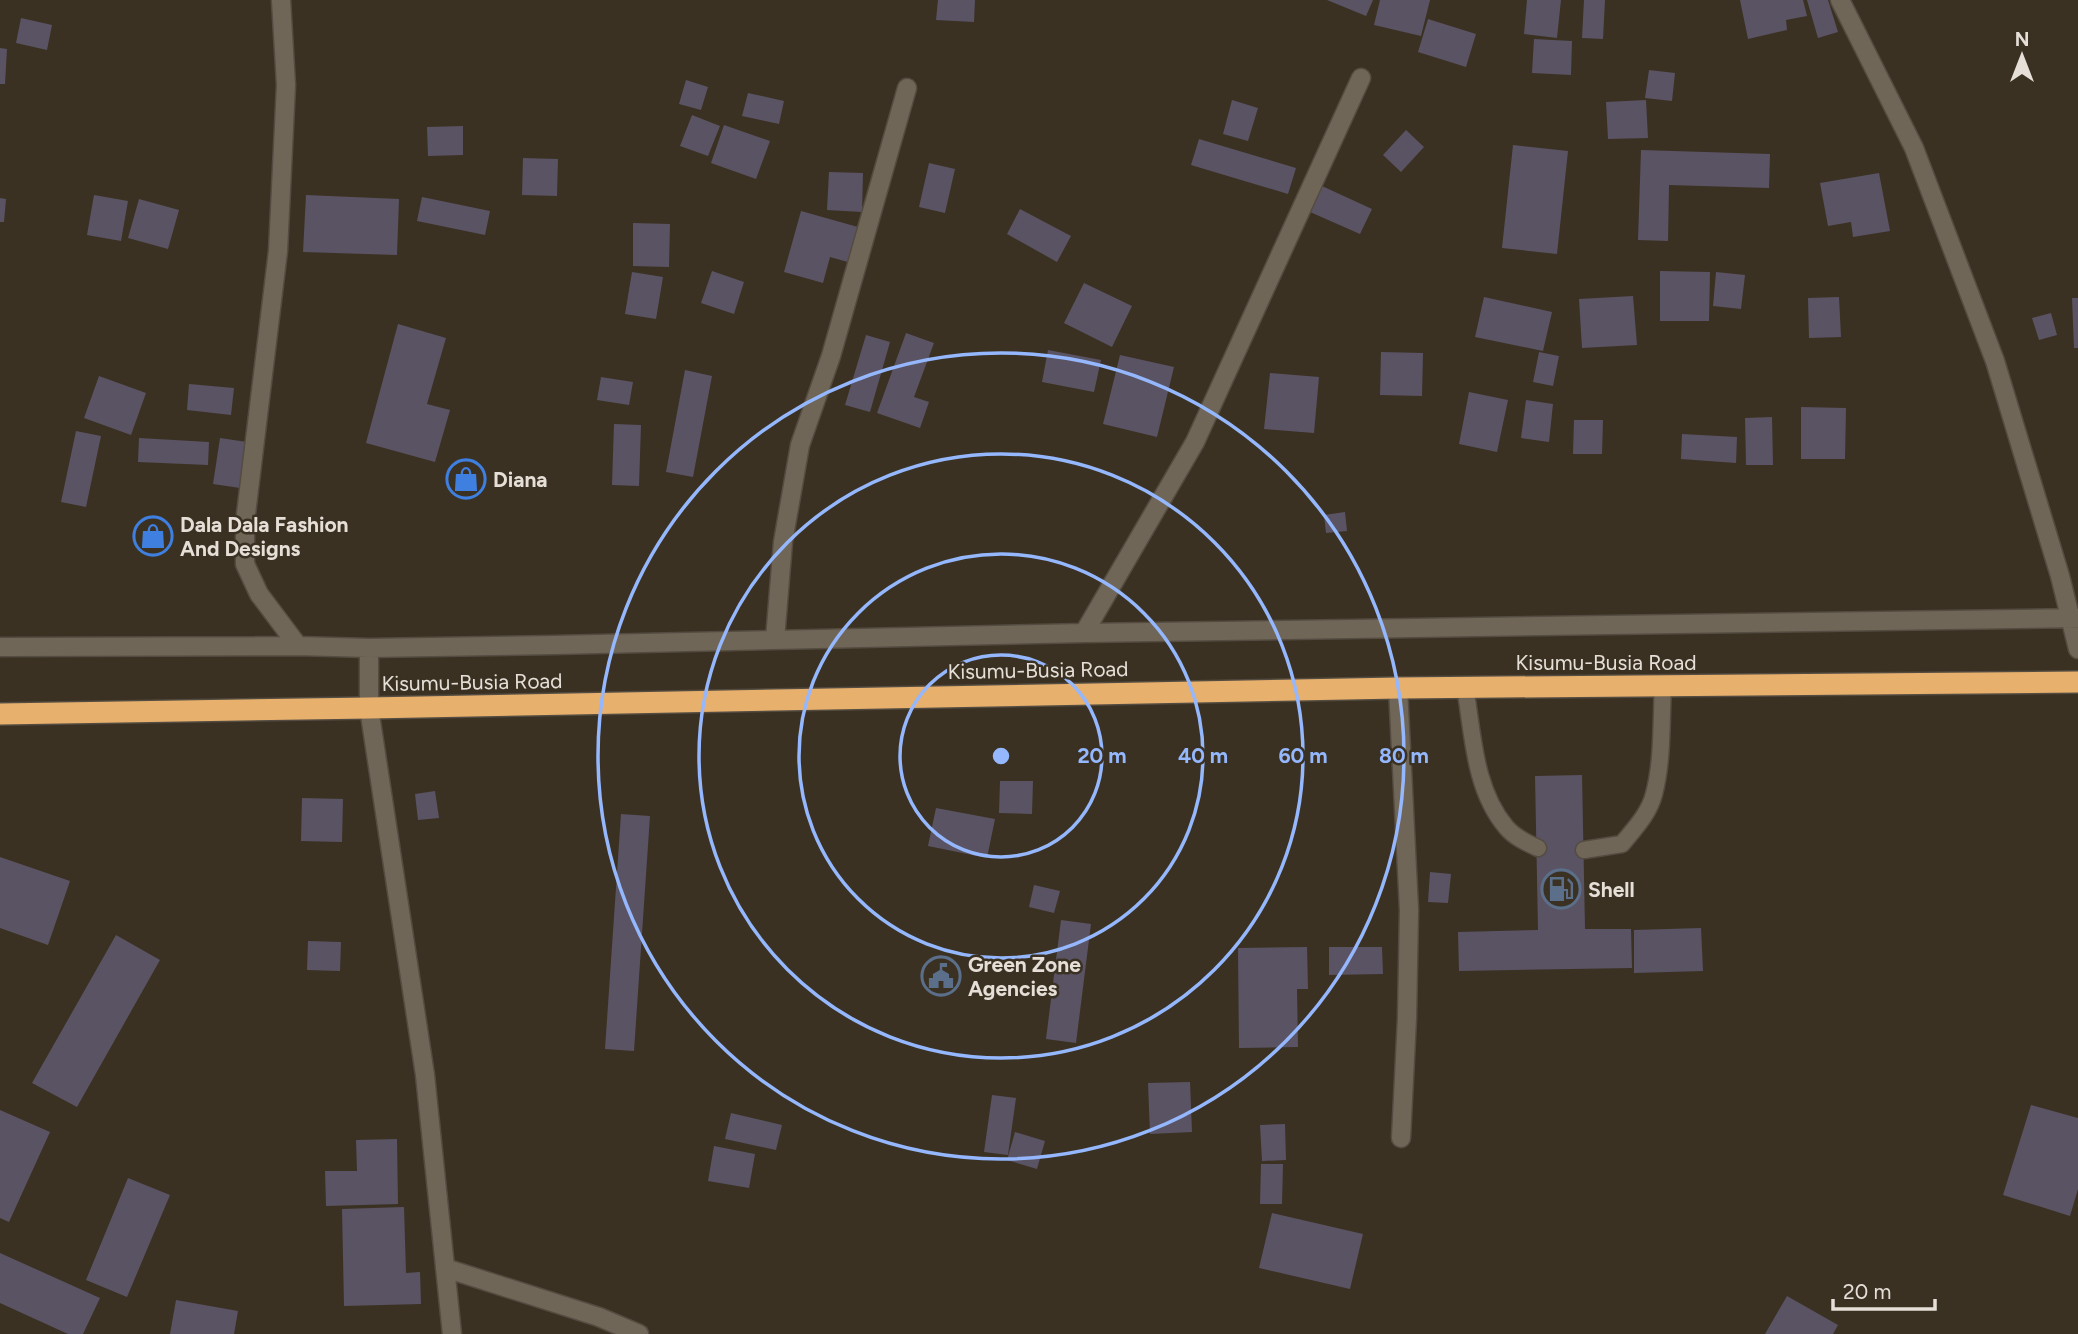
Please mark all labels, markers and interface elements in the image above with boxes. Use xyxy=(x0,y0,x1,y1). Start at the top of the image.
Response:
north arrow xyxy=(1987,21,2057,91)
text: N xyxy=(2015,28,2029,51)
shop icon: Diana xyxy=(445,458,487,500)
place label: Diana xyxy=(493,467,548,492)
place label: Dala Dala Fashion And Designs xyxy=(180,512,349,561)
shop icon: Dala Dala Fashion And Designs xyxy=(132,515,174,557)
street label: Kisumu-Busia Road xyxy=(1516,650,1696,675)
street label: Kisumu-Busia Road xyxy=(947,656,1129,684)
street label: Kisumu-Busia Road xyxy=(381,668,563,696)
text: 20 m xyxy=(1077,743,1127,768)
text: 40 m xyxy=(1178,743,1228,768)
text: 60 m xyxy=(1278,743,1328,768)
text: 80 m xyxy=(1379,743,1429,768)
centre of rings xyxy=(989,744,1013,768)
fuel station icon: Shell xyxy=(1540,868,1582,910)
place label: Shell xyxy=(1588,877,1635,902)
place label: Green Zone Agencies xyxy=(968,952,1081,1001)
public building icon: Green Zone Agencies xyxy=(920,955,962,997)
scale bar xyxy=(1833,1268,1934,1312)
text: 20 m xyxy=(1843,1279,1891,1304)

